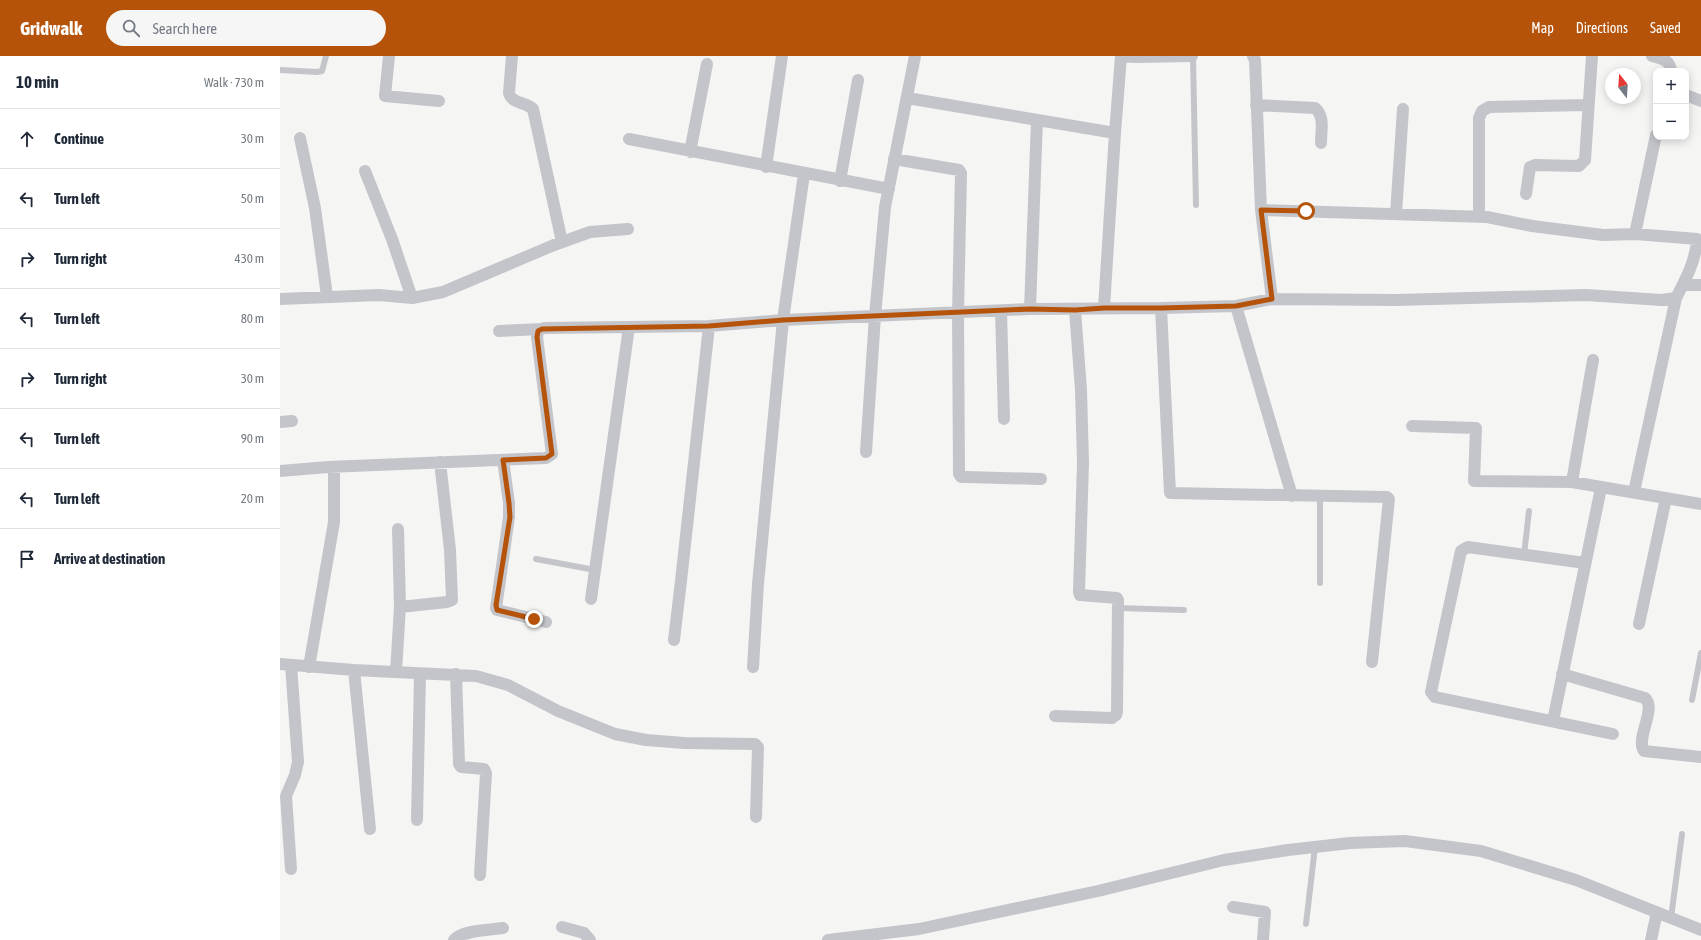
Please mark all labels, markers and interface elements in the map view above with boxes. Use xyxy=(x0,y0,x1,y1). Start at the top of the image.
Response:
search box xyxy=(106,10,386,46)
text: Gridwalk xyxy=(20,17,82,39)
icon: search xyxy=(120,17,142,39)
text: Search here xyxy=(152,20,217,37)
text: Map xyxy=(1531,20,1554,36)
text: Directions xyxy=(1576,20,1628,36)
text: Saved xyxy=(1650,20,1681,36)
north arrow xyxy=(1605,68,1641,104)
map controls xyxy=(1653,68,1689,140)
button: + xyxy=(1653,68,1689,104)
text: 10 min xyxy=(16,72,59,92)
text: Walk · 730 m xyxy=(204,75,264,90)
button: − xyxy=(1653,104,1689,140)
icon: ahead xyxy=(16,128,38,150)
text: Continue xyxy=(54,130,104,147)
text: 30 m xyxy=(241,131,264,146)
icon: left xyxy=(16,188,38,210)
text: Turn left xyxy=(54,190,100,207)
text: 50 m xyxy=(241,191,264,206)
route start xyxy=(1297,202,1315,220)
icon: right xyxy=(16,248,38,270)
text: Turn right xyxy=(54,250,107,267)
text: 430 m xyxy=(235,251,264,266)
icon: left xyxy=(16,308,38,330)
text: Turn left xyxy=(54,310,100,327)
text: 80 m xyxy=(241,311,264,326)
icon: right xyxy=(16,368,38,390)
text: Turn right xyxy=(54,370,107,387)
text: 30 m xyxy=(241,371,264,386)
icon: left xyxy=(16,428,38,450)
text: Turn left xyxy=(54,430,100,447)
text: 90 m xyxy=(241,431,264,446)
icon: left xyxy=(16,488,38,510)
text: Turn left xyxy=(54,490,100,507)
text: 20 m xyxy=(241,491,264,506)
icon: arrive xyxy=(16,548,38,570)
text: Arrive at destination xyxy=(54,550,165,567)
route end xyxy=(525,610,543,628)

